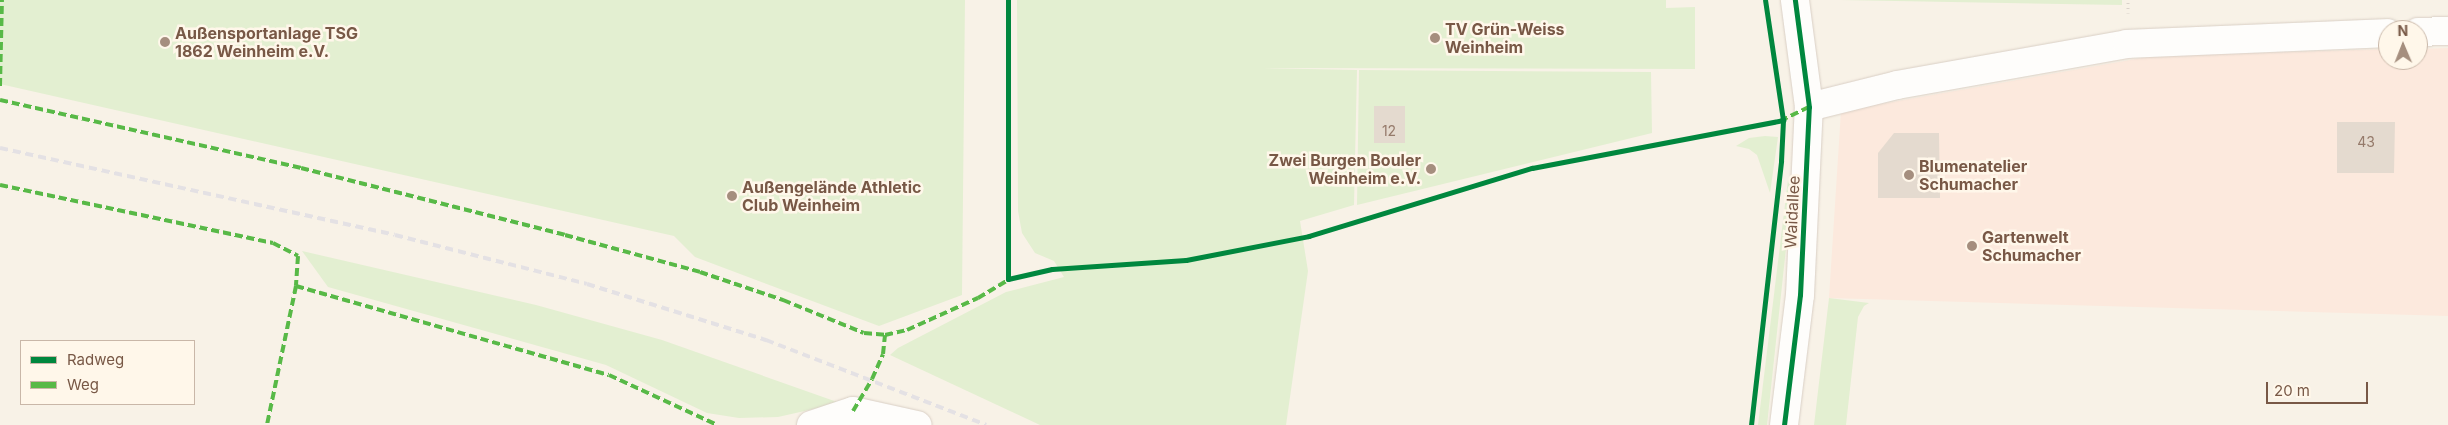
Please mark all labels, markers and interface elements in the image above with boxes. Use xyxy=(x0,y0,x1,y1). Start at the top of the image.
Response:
place label: TV Grün-Weiss Weinheim xyxy=(1445,19,1565,57)
north arrow xyxy=(2378,20,2428,70)
text: N xyxy=(2397,22,2408,39)
place label: Außensportanlage TSG 1862 Weinheim e.V. xyxy=(175,23,358,61)
marker: TV Grün-Weiss Weinheim xyxy=(1429,32,1441,44)
marker: Außensportanlage TSG 1862 Weinheim e.V. xyxy=(159,36,171,48)
house number: 12 xyxy=(1382,123,1396,139)
house number: 43 xyxy=(2357,134,2375,150)
place label: Zwei Burgen Bouler Weinheim e.V. xyxy=(1269,150,1421,188)
place label: Blumenatelier Schumacher xyxy=(1919,156,2027,194)
marker: Zwei Burgen Bouler Weinheim e.V. xyxy=(1425,163,1437,175)
marker: Blumenatelier Schumacher xyxy=(1903,169,1915,181)
street label: Waidallee xyxy=(1781,175,1803,249)
place label: Außengelände Athletic Club Weinheim xyxy=(742,177,921,215)
marker: Außengelände Athletic Club Weinheim xyxy=(726,190,738,202)
place label: Gartenwelt Schumacher xyxy=(1982,227,2081,265)
marker: Gartenwelt Schumacher xyxy=(1966,240,1978,252)
legend xyxy=(20,340,195,405)
text: Radweg xyxy=(67,350,124,369)
scale bar xyxy=(2268,372,2370,404)
text: Weg xyxy=(67,375,99,394)
text: 20 m xyxy=(2274,381,2310,400)

